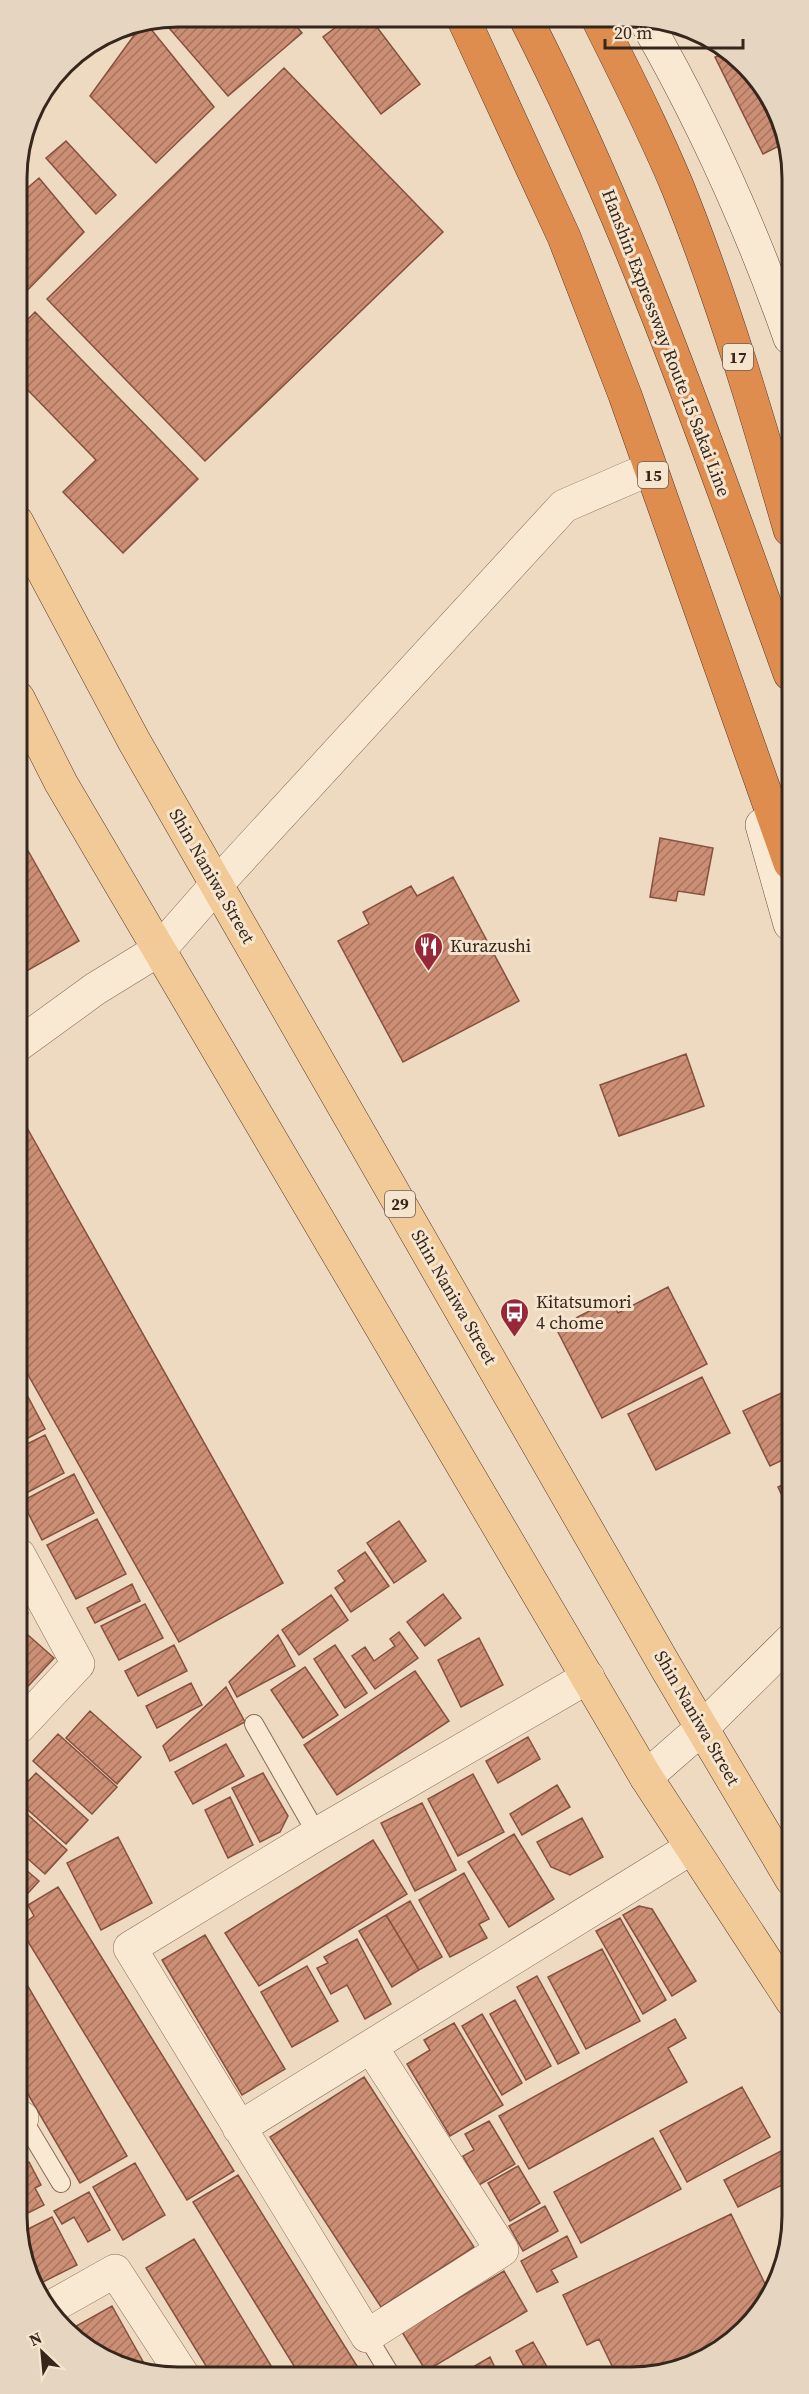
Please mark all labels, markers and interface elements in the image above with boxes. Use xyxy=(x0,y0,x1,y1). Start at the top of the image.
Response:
scale bar xyxy=(605,12,743,50)
text: 20 m xyxy=(614,20,652,45)
street label: Hanshin Expressway Route 15 Sakai Line xyxy=(597,186,735,500)
road number: 17 xyxy=(723,344,753,370)
road number: 15 xyxy=(638,462,668,488)
street label: Shin Naniwa Street xyxy=(164,804,261,948)
restaurant icon: Kurazushi xyxy=(413,930,445,972)
place label: Kurazushi xyxy=(450,933,531,958)
road number: 29 xyxy=(385,1191,415,1217)
street label: Shin Naniwa Street xyxy=(406,1225,503,1369)
place label: Kitatsumori 4 chome xyxy=(536,1289,632,1335)
bus stop icon: Kitatsumori 4 chome xyxy=(499,1296,531,1338)
street label: Shin Naniwa Street xyxy=(649,1646,746,1790)
north arrow xyxy=(12,2322,72,2382)
text: N xyxy=(25,2326,46,2351)

